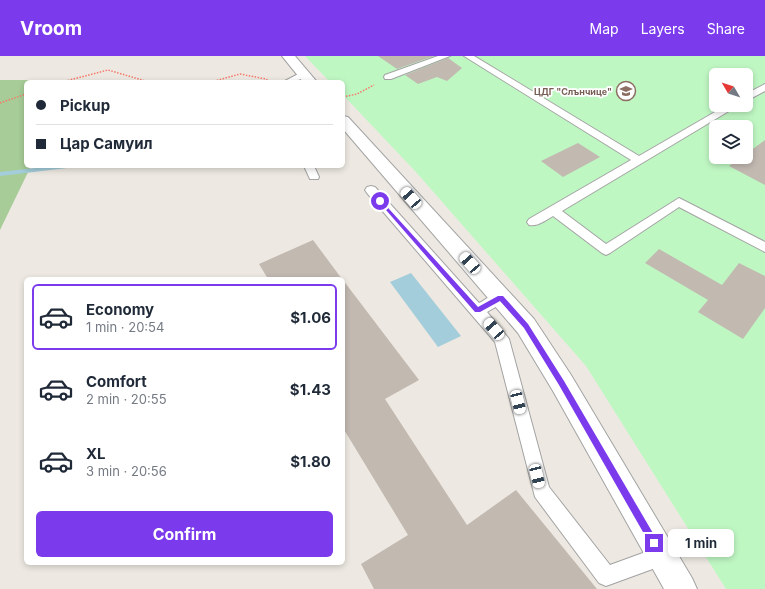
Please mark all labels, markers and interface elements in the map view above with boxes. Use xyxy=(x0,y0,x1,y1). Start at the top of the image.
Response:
text: Vroom xyxy=(20,17,82,40)
text: Map xyxy=(590,20,619,37)
text: Layers xyxy=(641,20,685,37)
text: Share xyxy=(707,20,745,37)
north arrow xyxy=(709,68,753,112)
map controls xyxy=(709,68,753,164)
school or university icon: ЦДГ "Слънчице" xyxy=(615,80,637,102)
place label: ЦДГ "Слънчице" xyxy=(534,86,612,97)
text: Pickup xyxy=(60,96,110,115)
button: layers xyxy=(709,120,753,164)
text: Цар Самуил xyxy=(60,134,153,153)
car xyxy=(399,185,423,211)
route start xyxy=(371,192,389,210)
car xyxy=(458,250,482,276)
icon: car xyxy=(38,299,74,335)
text: Economy xyxy=(86,300,154,319)
text: $1.06 xyxy=(290,308,331,327)
car xyxy=(482,316,506,342)
text: 1 min · 20:54 xyxy=(86,319,164,335)
icon: car xyxy=(38,371,74,407)
text: Comfort xyxy=(86,372,147,391)
text: $1.43 xyxy=(290,380,331,399)
car xyxy=(509,389,527,415)
text: 2 min · 20:55 xyxy=(86,391,167,407)
icon: car xyxy=(38,443,74,479)
text: XL xyxy=(86,444,106,463)
text: $1.80 xyxy=(290,452,331,471)
text: 3 min · 20:56 xyxy=(86,463,167,479)
car xyxy=(528,463,546,489)
button: Confirm xyxy=(36,511,333,557)
callout: 1 min xyxy=(668,529,734,557)
route end xyxy=(645,534,663,552)
text: 1 min xyxy=(685,535,717,551)

